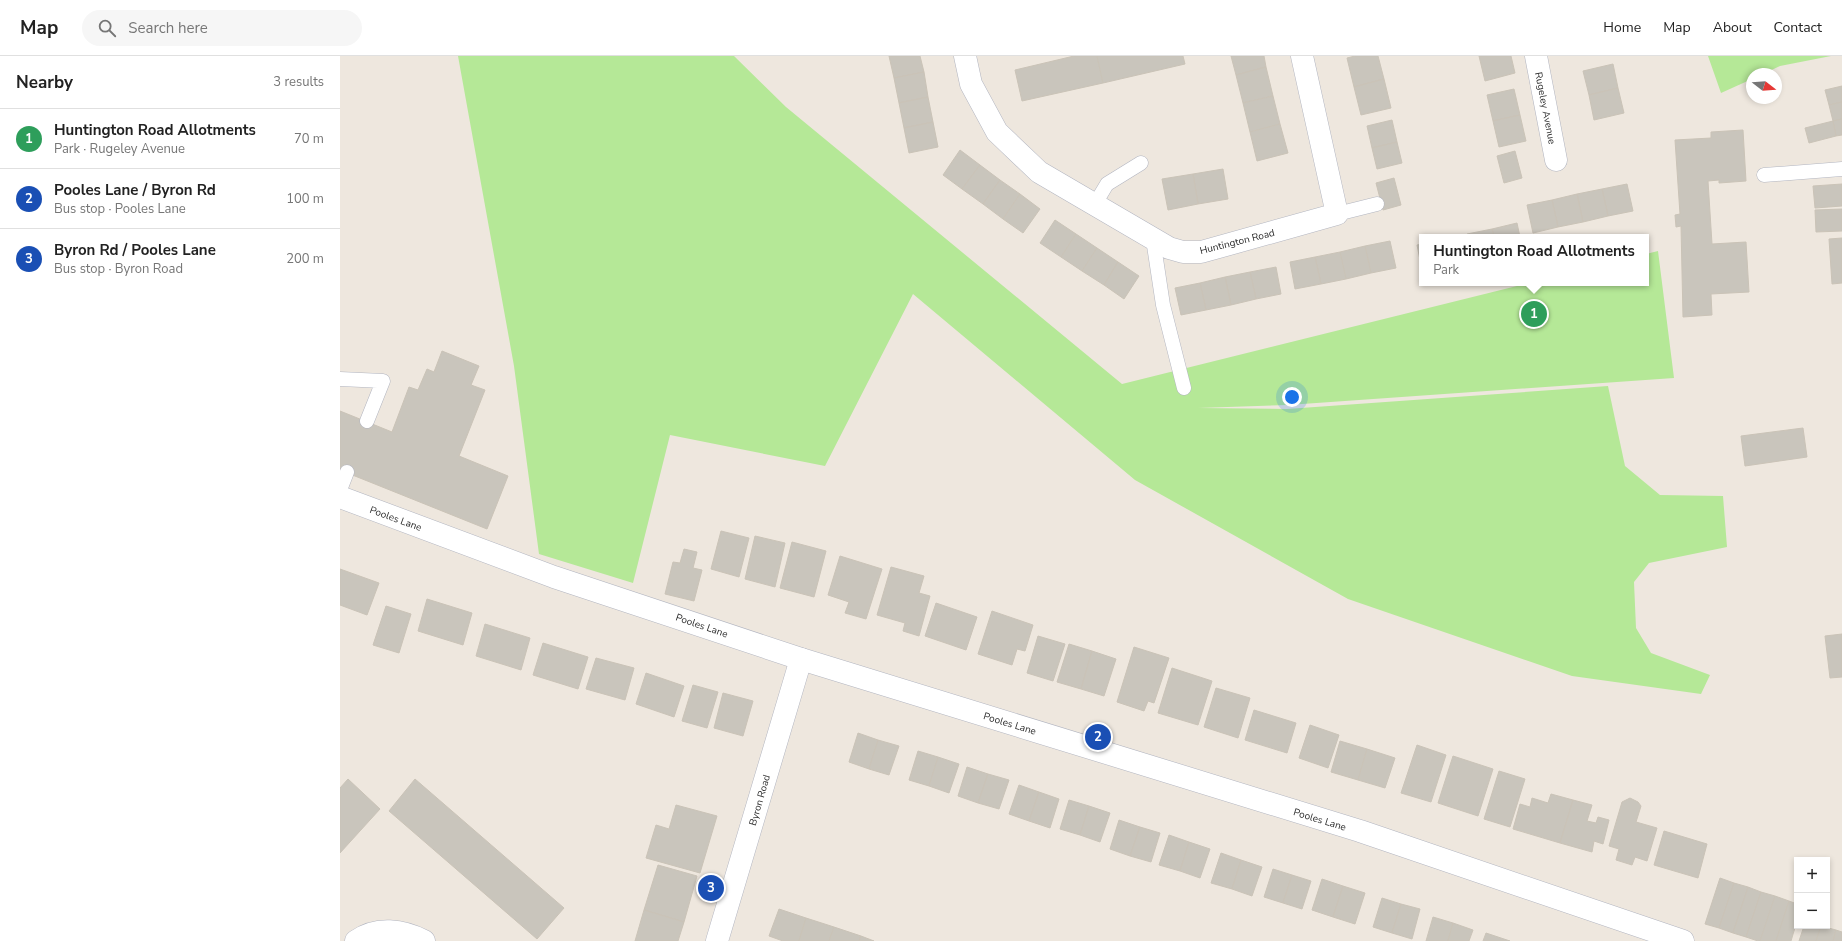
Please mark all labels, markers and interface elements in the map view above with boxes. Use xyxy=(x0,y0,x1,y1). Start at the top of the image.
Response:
search box xyxy=(82,10,362,46)
text: Map xyxy=(20,15,58,41)
icon: search xyxy=(96,17,118,39)
text: Search here xyxy=(128,18,208,38)
text: Home xyxy=(1603,18,1641,37)
text: Map xyxy=(1663,18,1691,37)
text: About xyxy=(1713,18,1752,37)
text: Contact xyxy=(1774,18,1822,37)
north arrow xyxy=(1746,68,1782,104)
text: Nearby xyxy=(16,71,73,94)
street label: Rugeley Avenue xyxy=(1531,71,1559,146)
text: 3 results xyxy=(273,73,324,91)
text: Huntington Road Allotments xyxy=(54,120,256,140)
text: 1 xyxy=(25,130,33,148)
text: 70 m xyxy=(294,130,324,148)
text: Park · Rugeley Avenue xyxy=(54,140,185,158)
text: Pooles Lane / Byron Rd xyxy=(54,180,216,200)
text: 2 xyxy=(25,190,33,208)
text: 100 m xyxy=(286,190,324,208)
text: Bus stop · Pooles Lane xyxy=(54,200,186,218)
street label: Huntington Road xyxy=(1198,226,1276,258)
popup xyxy=(1419,234,1649,286)
text: Byron Rd / Pooles Lane xyxy=(54,240,216,260)
text: Huntington Road Allotments xyxy=(1433,241,1635,261)
text: 3 xyxy=(25,250,33,268)
text: 200 m xyxy=(286,250,324,268)
text: Bus stop · Byron Road xyxy=(54,260,183,278)
text: Park xyxy=(1433,261,1459,279)
pin: 1 xyxy=(1521,299,1547,329)
your location xyxy=(1282,387,1302,407)
street label: Pooles Lane xyxy=(368,503,424,535)
street label: Pooles Lane xyxy=(674,610,730,641)
street label: Pooles Lane xyxy=(982,709,1038,739)
pin: 2 xyxy=(1085,722,1111,752)
street label: Byron Road xyxy=(746,773,774,827)
street label: Pooles Lane xyxy=(1292,805,1348,835)
map controls xyxy=(1794,857,1830,929)
button: + xyxy=(1794,857,1830,893)
pin: 3 xyxy=(698,873,724,903)
button: − xyxy=(1794,893,1830,929)

